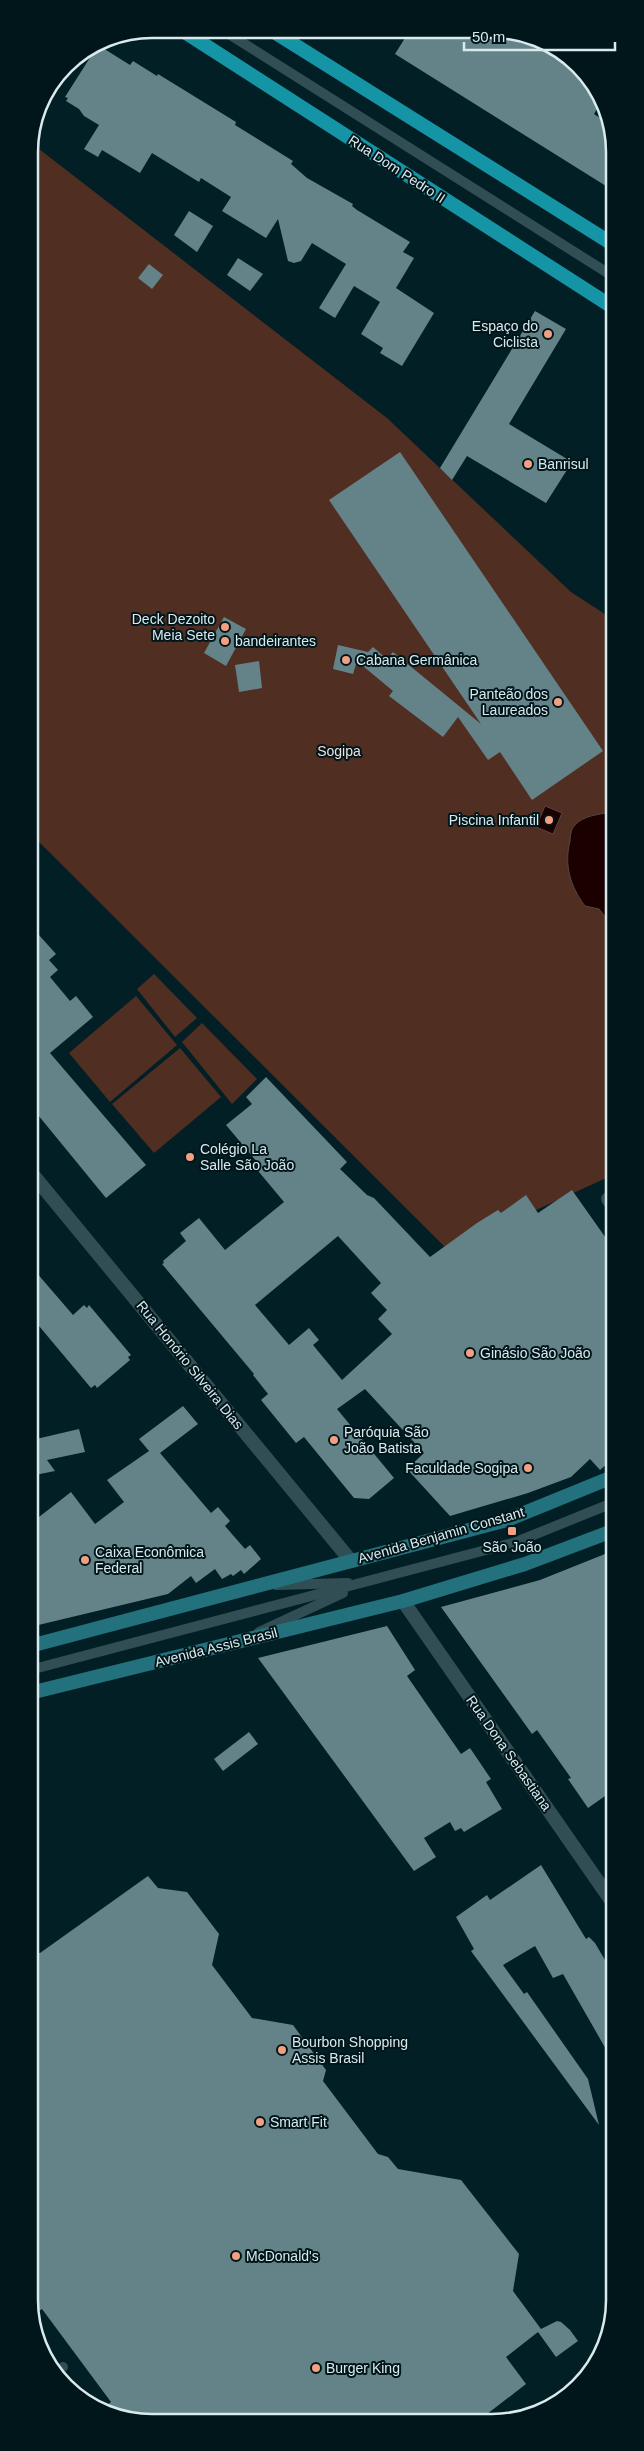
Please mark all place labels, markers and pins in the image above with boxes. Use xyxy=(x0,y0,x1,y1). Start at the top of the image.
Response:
place label: Espaço do Ciclista xyxy=(472,318,538,350)
marker: Espaço do Ciclista xyxy=(542,328,554,340)
place label: Banrisul xyxy=(538,456,589,472)
marker: Banrisul xyxy=(522,458,534,470)
place label: Deck Dezoito Meia Sete xyxy=(132,611,215,643)
marker: Deck Dezoito Meia Sete xyxy=(219,621,231,633)
place label: bandeirantes xyxy=(235,633,316,649)
marker: bandeirantes xyxy=(219,635,231,647)
place label: Cabana Germânica xyxy=(356,652,478,668)
marker: Cabana Germânica xyxy=(340,654,352,666)
place label: Panteão dos Laureados xyxy=(469,686,548,718)
marker: Panteão dos Laureados xyxy=(552,696,564,708)
place label: Piscina Infantil xyxy=(449,812,539,828)
marker: Piscina Infantil xyxy=(543,814,555,826)
place label: Colégio La Salle São João xyxy=(200,1141,294,1173)
marker: Colégio La Salle São João xyxy=(184,1151,196,1163)
place label: Ginásio São João xyxy=(480,1345,591,1361)
marker: Ginásio São João xyxy=(464,1347,476,1359)
place label: Paróquia São João Batista xyxy=(344,1424,429,1456)
marker: Paróquia São João Batista xyxy=(328,1434,340,1446)
place label: Faculdade Sogipa xyxy=(405,1460,518,1476)
marker: Faculdade Sogipa xyxy=(522,1462,534,1474)
marker: São João xyxy=(506,1525,518,1537)
place label: São João xyxy=(482,1539,542,1555)
place label: Caixa Econômica Federal xyxy=(95,1544,204,1576)
marker: Caixa Econômica Federal xyxy=(79,1554,91,1566)
place label: Bourbon Shopping Assis Brasil xyxy=(292,2034,408,2066)
marker: Bourbon Shopping Assis Brasil xyxy=(276,2044,288,2056)
place label: Smart Fit xyxy=(270,2114,327,2130)
marker: Smart Fit xyxy=(254,2116,266,2128)
place label: McDonald's xyxy=(246,2248,319,2264)
marker: McDonald's xyxy=(230,2250,242,2262)
place label: Burger King xyxy=(326,2360,400,2376)
marker: Burger King xyxy=(310,2362,322,2374)

